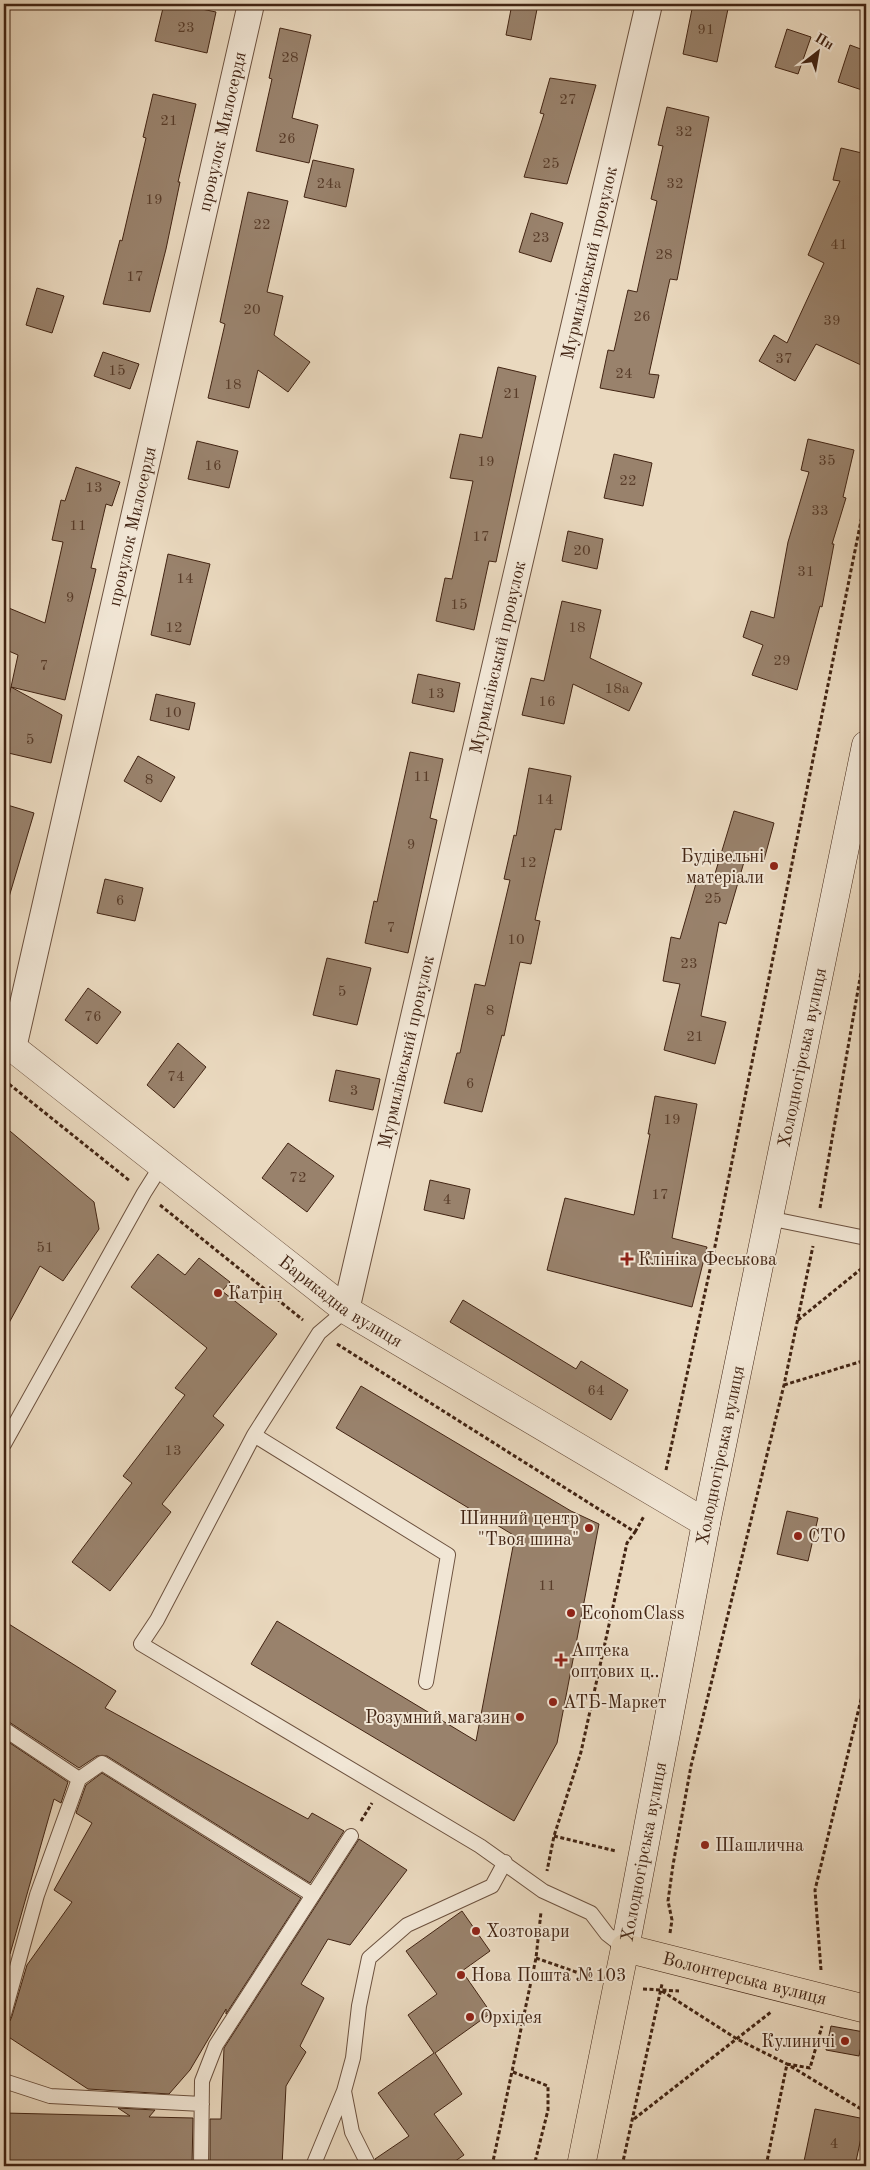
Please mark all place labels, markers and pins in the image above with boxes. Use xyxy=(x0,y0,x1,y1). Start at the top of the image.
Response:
place label: Будівельні матеріали xyxy=(681,848,764,887)
marker: Будівельні матеріали xyxy=(768,860,780,872)
place label: Клініка Феськова xyxy=(638,1251,777,1269)
marker: Клініка Феськова xyxy=(620,1252,634,1266)
place label: Катрін xyxy=(228,1285,283,1303)
marker: Катрін xyxy=(212,1287,224,1299)
place label: Шинний центр "Твоя шина" xyxy=(460,1510,579,1549)
marker: Шинний центр "Твоя шина" xyxy=(583,1522,595,1534)
place label: СТО xyxy=(808,1528,846,1546)
marker: СТО xyxy=(792,1530,804,1542)
place label: EconomClass xyxy=(581,1605,685,1623)
marker: EconomClass xyxy=(565,1607,577,1619)
place label: Аптека оптових ц‥ xyxy=(571,1642,659,1681)
marker: Аптека оптових ц‥ xyxy=(555,1654,567,1666)
place label: АТБ-Маркет xyxy=(563,1694,667,1712)
marker: АТБ-Маркет xyxy=(547,1696,559,1708)
place label: Розумний магазин xyxy=(365,1709,510,1727)
marker: Розумний магазин xyxy=(514,1711,526,1723)
place label: Шашлична xyxy=(715,1837,804,1855)
marker: Шашлична xyxy=(699,1839,711,1851)
place label: Хозтовари xyxy=(486,1923,570,1941)
marker: Хозтовари xyxy=(470,1925,482,1937)
place label: Нова Пошта №103 xyxy=(471,1967,626,1985)
marker: Нова Пошта №103 xyxy=(455,1969,467,1981)
place label: Орхідея xyxy=(480,2009,542,2027)
marker: Орхідея xyxy=(464,2011,476,2023)
place label: Кулиничі xyxy=(761,2033,835,2051)
marker: Кулиничі xyxy=(839,2035,851,2047)

